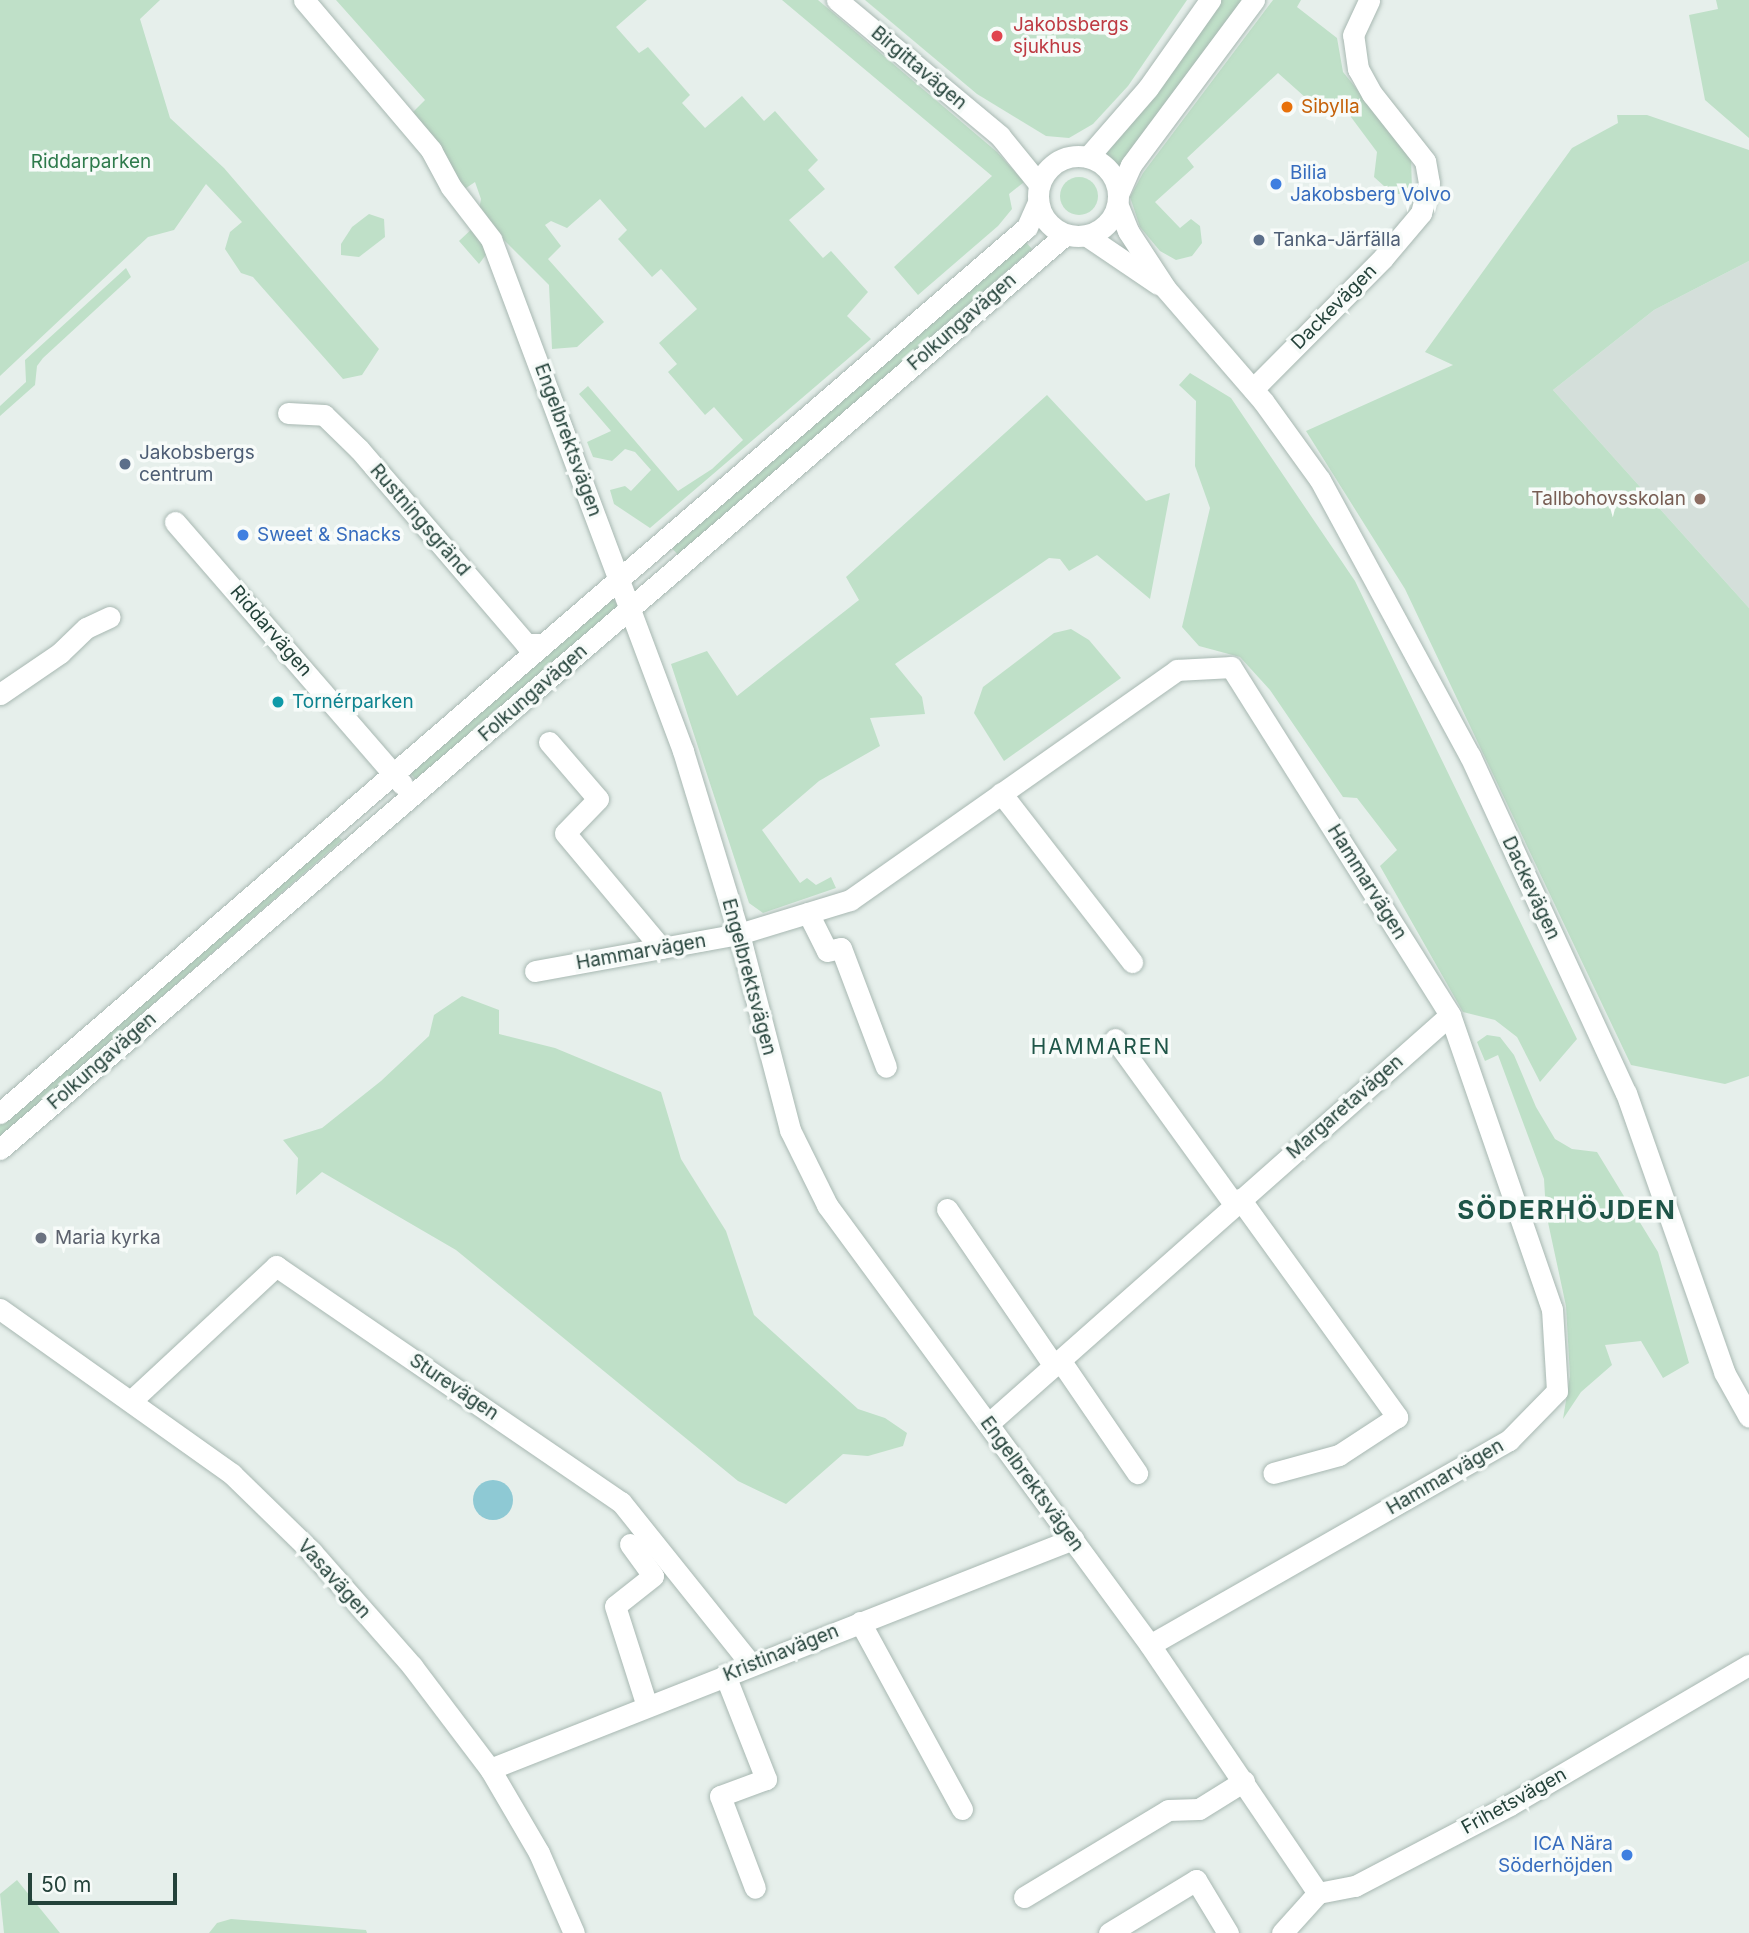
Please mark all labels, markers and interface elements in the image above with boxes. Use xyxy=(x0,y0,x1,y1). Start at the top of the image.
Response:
place label: Jakobsbergs sjukhus xyxy=(1013,14,1129,58)
street label: Birgittavägen xyxy=(867,21,971,115)
marker: Jakobsbergs sjukhus xyxy=(987,26,1007,46)
place label: Sibylla xyxy=(1301,96,1360,118)
marker: Sibylla xyxy=(1279,99,1295,115)
park label: Riddarparken xyxy=(31,151,151,173)
place label: Bilia Jakobsberg Volvo xyxy=(1290,162,1451,206)
marker: Bilia Jakobsberg Volvo xyxy=(1268,176,1284,192)
place label: Tanka-Järfälla xyxy=(1273,229,1401,251)
marker: Tanka-Järfälla xyxy=(1251,232,1267,248)
street label: Dackevägen xyxy=(1287,260,1381,354)
street label: Folkungavägen xyxy=(903,269,1021,375)
street label: Engelbrektsvägen xyxy=(530,360,606,520)
place label: Jakobsbergs centrum xyxy=(139,442,255,486)
marker: Jakobsbergs centrum xyxy=(117,456,133,472)
street label: Rustningsgränd xyxy=(365,459,475,581)
place label: Tallbohovsskolan xyxy=(1531,488,1686,510)
marker: Tallbohovsskolan xyxy=(1692,491,1708,507)
place label: Sweet & Snacks xyxy=(257,524,401,546)
marker: Sweet & Snacks xyxy=(235,527,251,543)
street label: Riddarvägen xyxy=(225,581,317,681)
street label: Folkungavägen xyxy=(474,640,592,746)
place label: Tornérparken xyxy=(292,691,414,713)
marker: Tornérparken xyxy=(270,694,286,710)
street label: Hammarvägen xyxy=(1323,820,1411,944)
street label: Dackevägen xyxy=(1497,833,1565,943)
street label: Engelbrektsvägen xyxy=(717,896,781,1058)
street label: Hammarvägen xyxy=(574,929,708,975)
street label: Folkungavägen xyxy=(43,1008,161,1114)
district label: HAMMAREN xyxy=(1032,1034,1170,1060)
street label: Margaretavägen xyxy=(1282,1050,1408,1164)
district label: SÖDERHÖJDEN xyxy=(1459,1194,1675,1226)
place label: Maria kyrka xyxy=(55,1227,161,1249)
marker: Maria kyrka xyxy=(33,1230,49,1246)
street label: Sturevägen xyxy=(405,1349,503,1425)
street label: Engelbrektsvägen xyxy=(975,1412,1089,1556)
street label: Hammarvägen xyxy=(1382,1434,1508,1520)
street label: Vasavägen xyxy=(293,1535,375,1623)
street label: Kristinavägen xyxy=(720,1619,842,1687)
street label: Frihetsvägen xyxy=(1458,1763,1570,1839)
place label: ICA Nära Söderhöjden xyxy=(1498,1833,1613,1877)
marker: ICA Nära Söderhöjden xyxy=(1619,1847,1635,1863)
scale bar xyxy=(32,1860,180,1904)
text: 50 m xyxy=(41,1872,91,1897)

